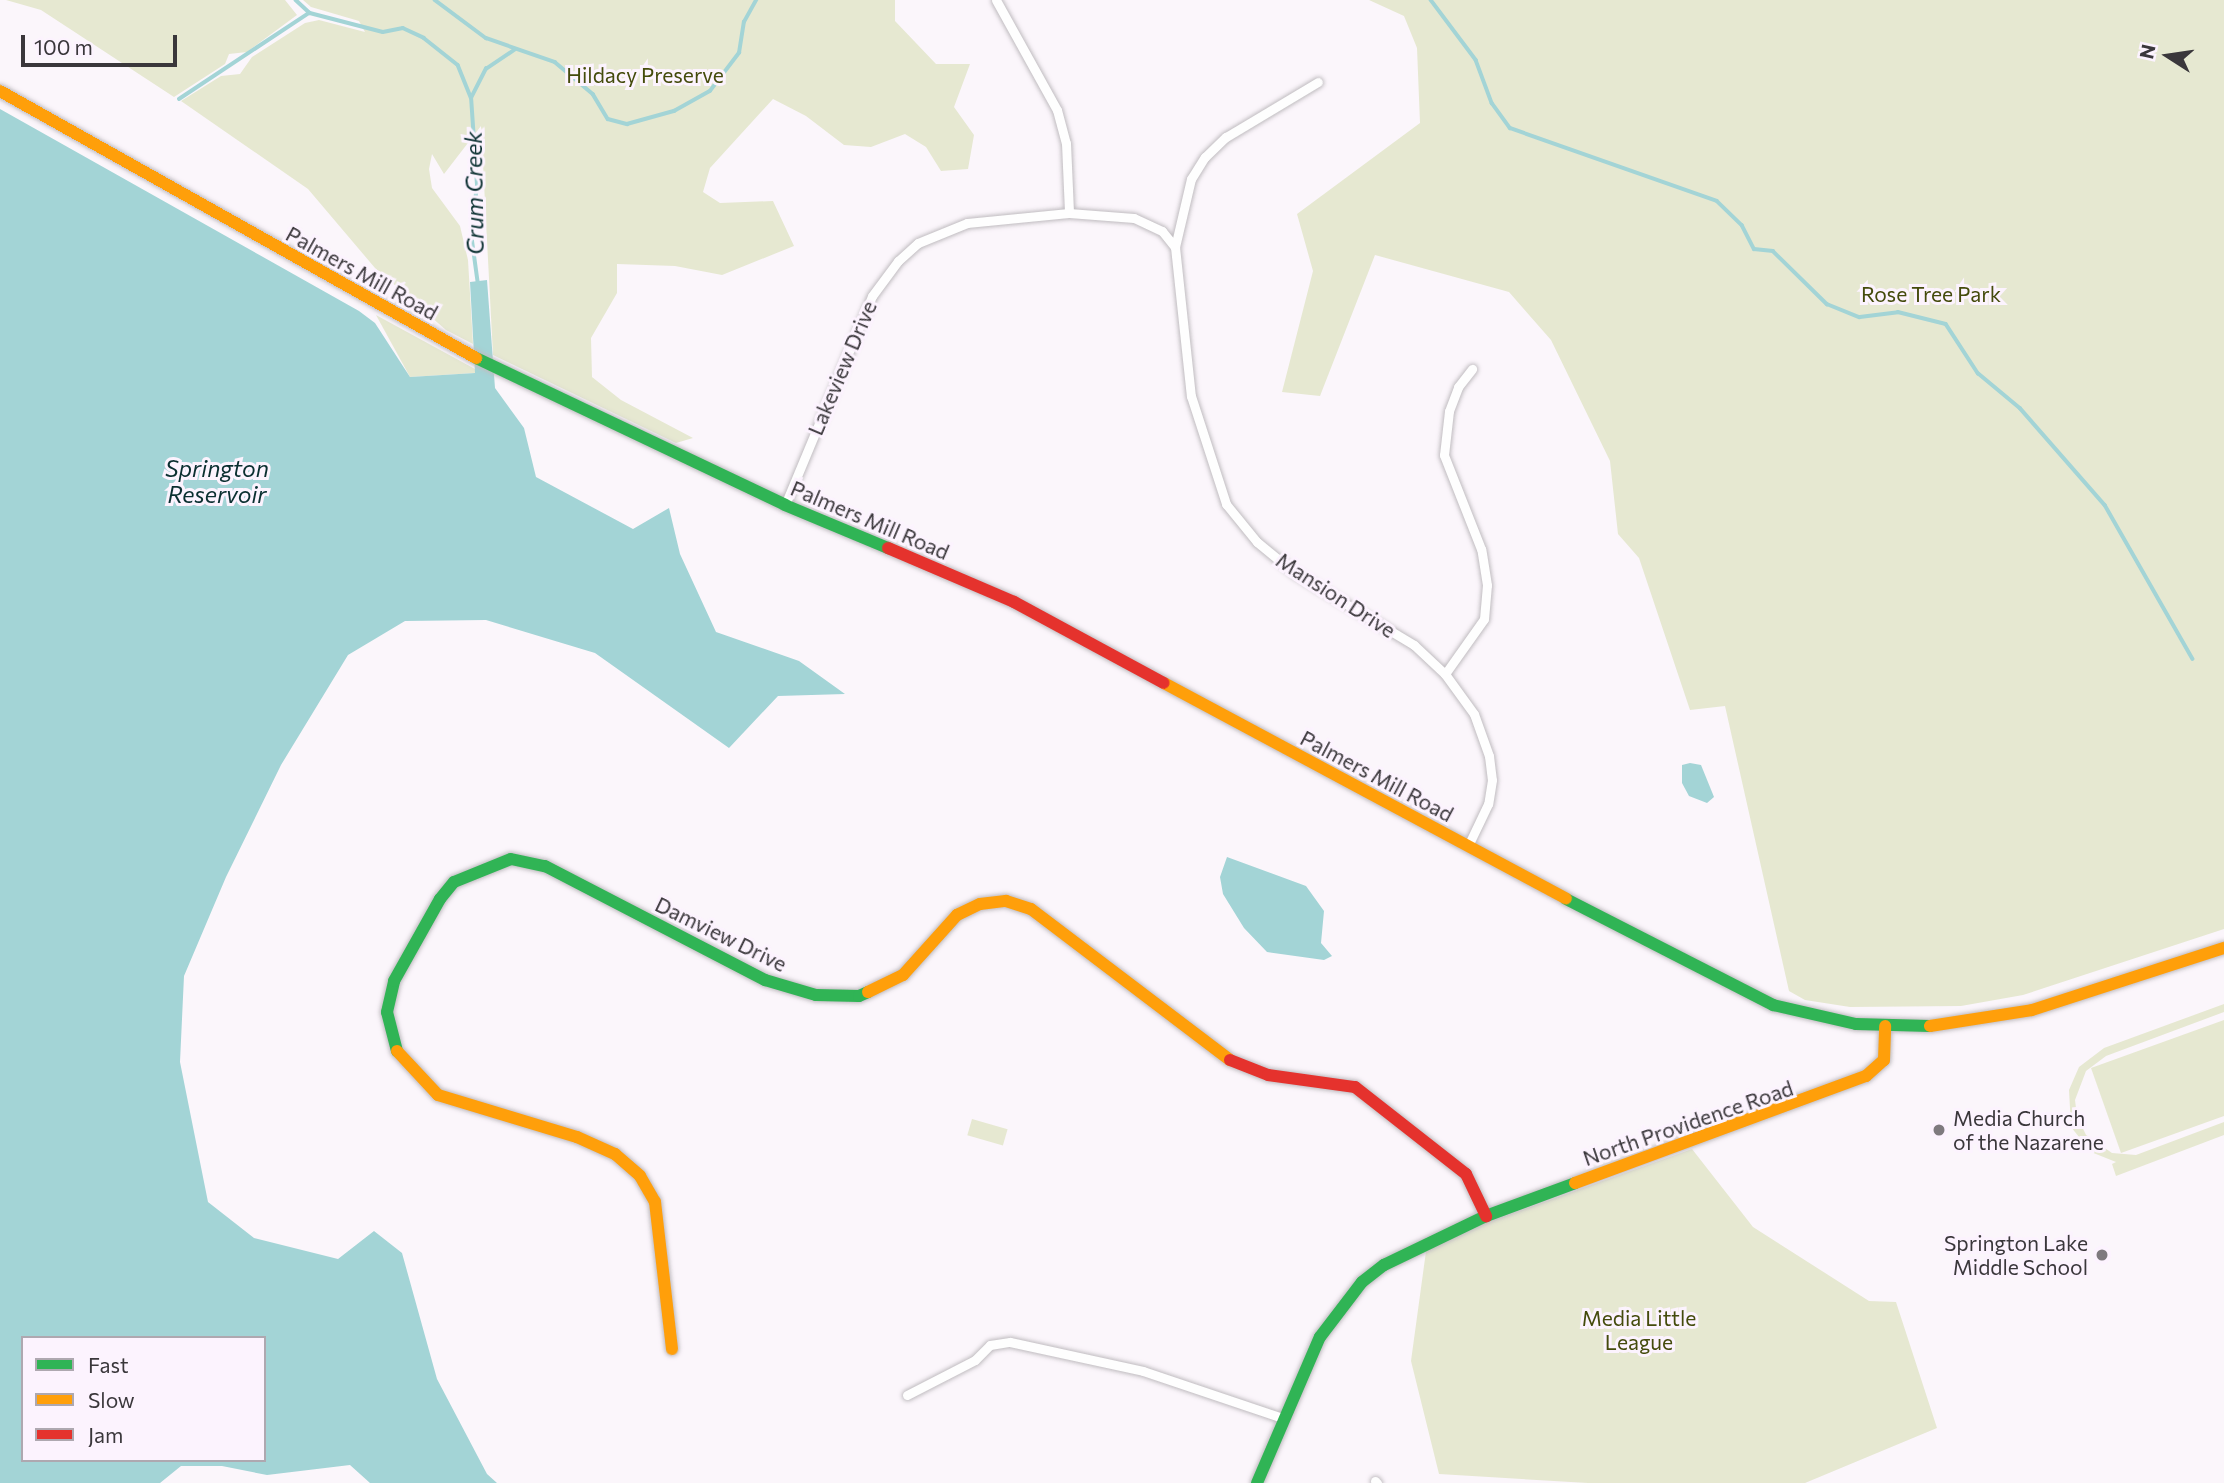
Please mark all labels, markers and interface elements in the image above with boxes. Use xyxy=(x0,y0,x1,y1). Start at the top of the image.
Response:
scale bar xyxy=(24,21,180,65)
north arrow xyxy=(2133,21,2203,91)
text: 100 m xyxy=(34,34,93,59)
text: N xyxy=(2134,42,2160,61)
park label: Hildacy Preserve xyxy=(566,62,724,88)
water label: Crum Creek xyxy=(459,131,489,255)
street label: Palmers Mill Road xyxy=(282,221,442,325)
park label: Rose Tree Park xyxy=(1861,281,2001,307)
street label: Lakeview Drive xyxy=(802,297,882,439)
water label: Springton Reservoir xyxy=(165,454,269,508)
street label: Palmers Mill Road xyxy=(787,475,953,565)
street label: Mansion Drive xyxy=(1272,547,1400,643)
street label: Palmers Mill Road xyxy=(1296,725,1458,827)
street label: Damview Drive xyxy=(651,891,791,977)
street label: North Providence Road xyxy=(1580,1075,1796,1171)
place label: Media Church of the Nazarene xyxy=(1953,1105,2104,1155)
marker: Media Church of the Nazarene xyxy=(1931,1122,1947,1138)
place label: Springton Lake Middle School xyxy=(1944,1230,2088,1280)
marker: Springton Lake Middle School xyxy=(2094,1247,2110,1263)
park label: Media Little League xyxy=(1582,1305,1696,1355)
legend xyxy=(21,1336,266,1462)
text: Fast xyxy=(88,1352,129,1377)
text: Slow xyxy=(88,1387,135,1412)
text: Jam xyxy=(88,1422,123,1447)

